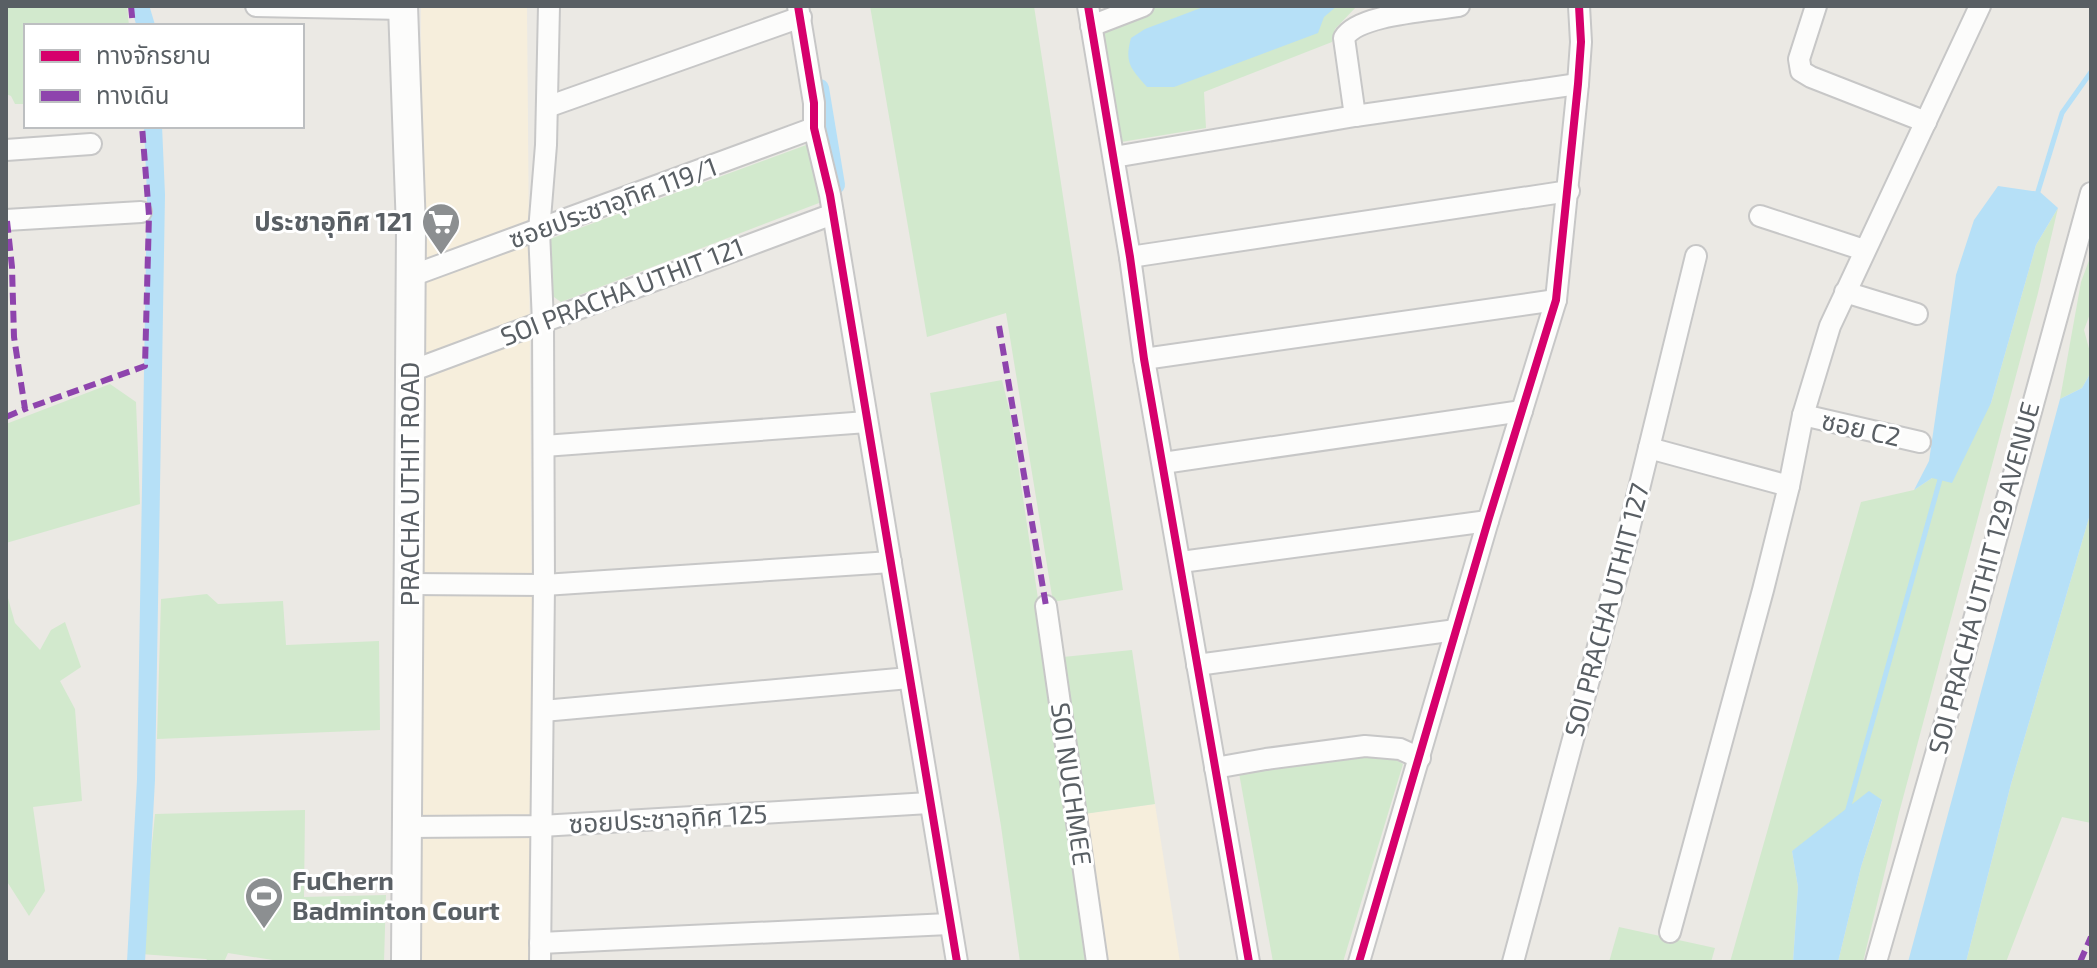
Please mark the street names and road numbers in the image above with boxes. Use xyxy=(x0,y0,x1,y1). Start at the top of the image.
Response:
street label: ซอยประชาอุทิศ 119/1 xyxy=(504,150,721,256)
street label: SOI PRACHA UTHIT 121 xyxy=(496,230,747,351)
street label: PRACHA UTHIT ROAD xyxy=(393,362,424,606)
street label: SOI PRACHA UTHIT 129 AVENUE xyxy=(1921,398,2045,757)
street label: ซอย C2 xyxy=(1819,403,1904,452)
street label: SOI PRACHA UTHIT 127 xyxy=(1557,480,1654,740)
street label: SOI NUCHMEE xyxy=(1046,700,1099,867)
street label: ซอยประชาอุทิศ 125 xyxy=(568,797,768,840)

